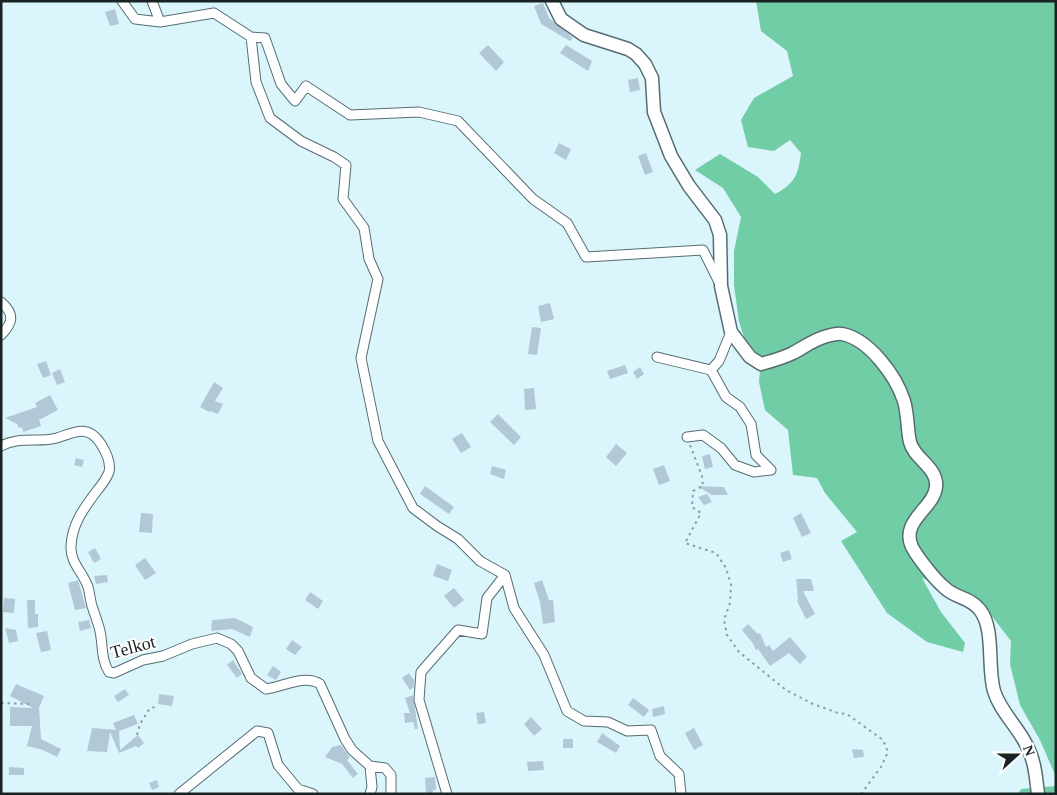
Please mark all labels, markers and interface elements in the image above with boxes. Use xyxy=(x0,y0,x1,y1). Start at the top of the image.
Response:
street label: Telkot xyxy=(108,631,158,663)
north arrow xyxy=(992,730,1042,780)
text: N xyxy=(1020,743,1037,758)

